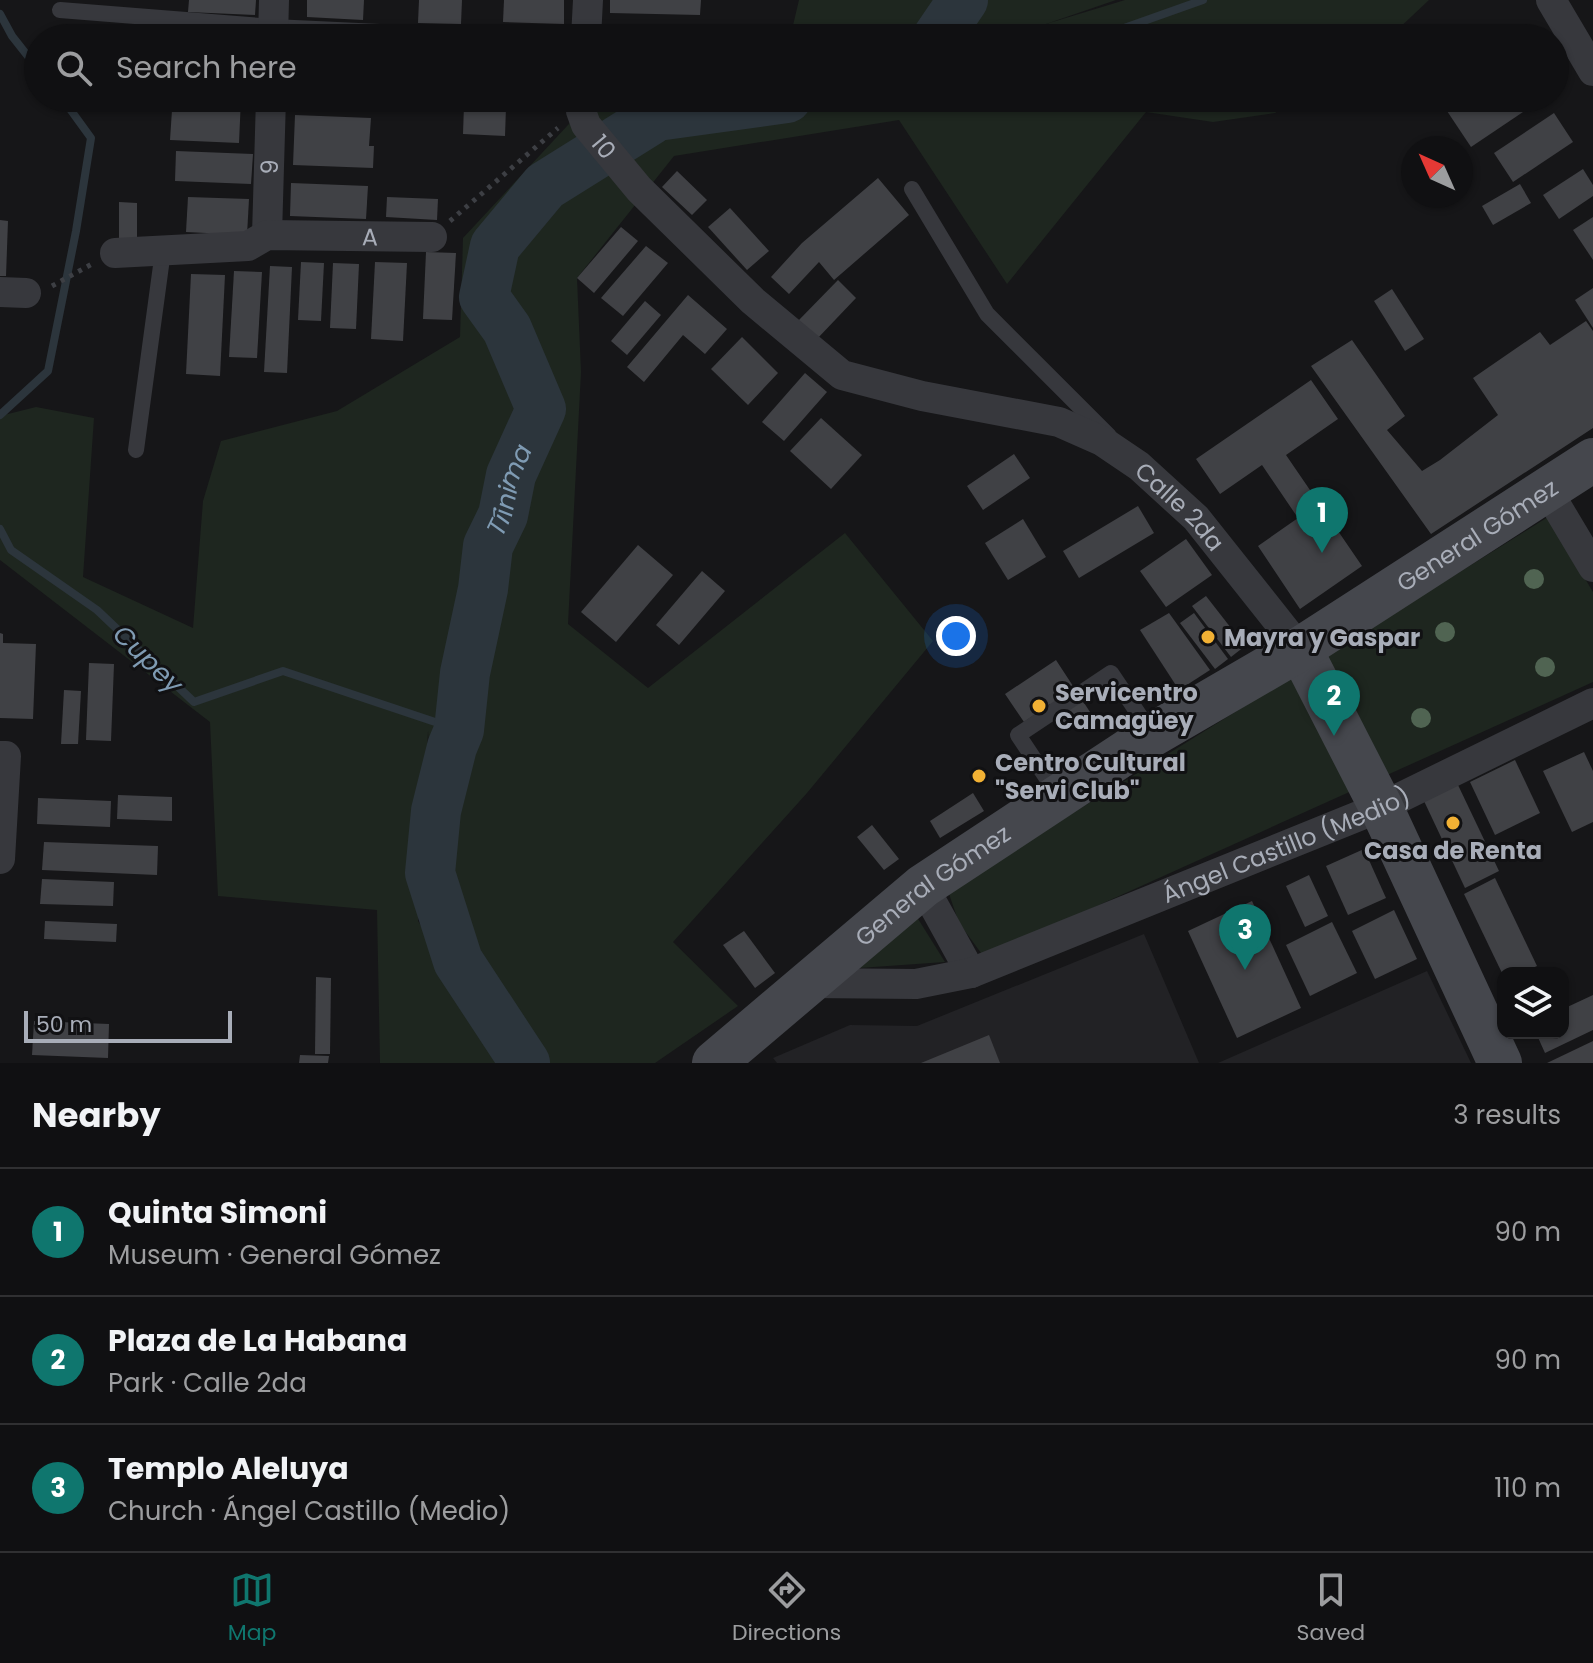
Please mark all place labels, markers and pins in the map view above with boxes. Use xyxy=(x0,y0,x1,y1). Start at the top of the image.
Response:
pin: 1 xyxy=(1296,487,1348,553)
place label: Mayra y Gaspar xyxy=(1224,621,1420,654)
marker: Mayra y Gaspar xyxy=(1199,628,1217,646)
pin: 2 xyxy=(1308,670,1360,736)
place label: Servicentro Camagüey xyxy=(1055,676,1198,737)
marker: Servicentro Camagüey xyxy=(1030,697,1048,715)
place label: Centro Cultural "Servi Club" xyxy=(995,746,1186,807)
marker: Centro Cultural "Servi Club" xyxy=(970,767,988,785)
marker: Casa de Renta xyxy=(1444,814,1462,832)
place label: Casa de Renta xyxy=(1364,834,1542,867)
pin: 3 xyxy=(1219,904,1271,970)

